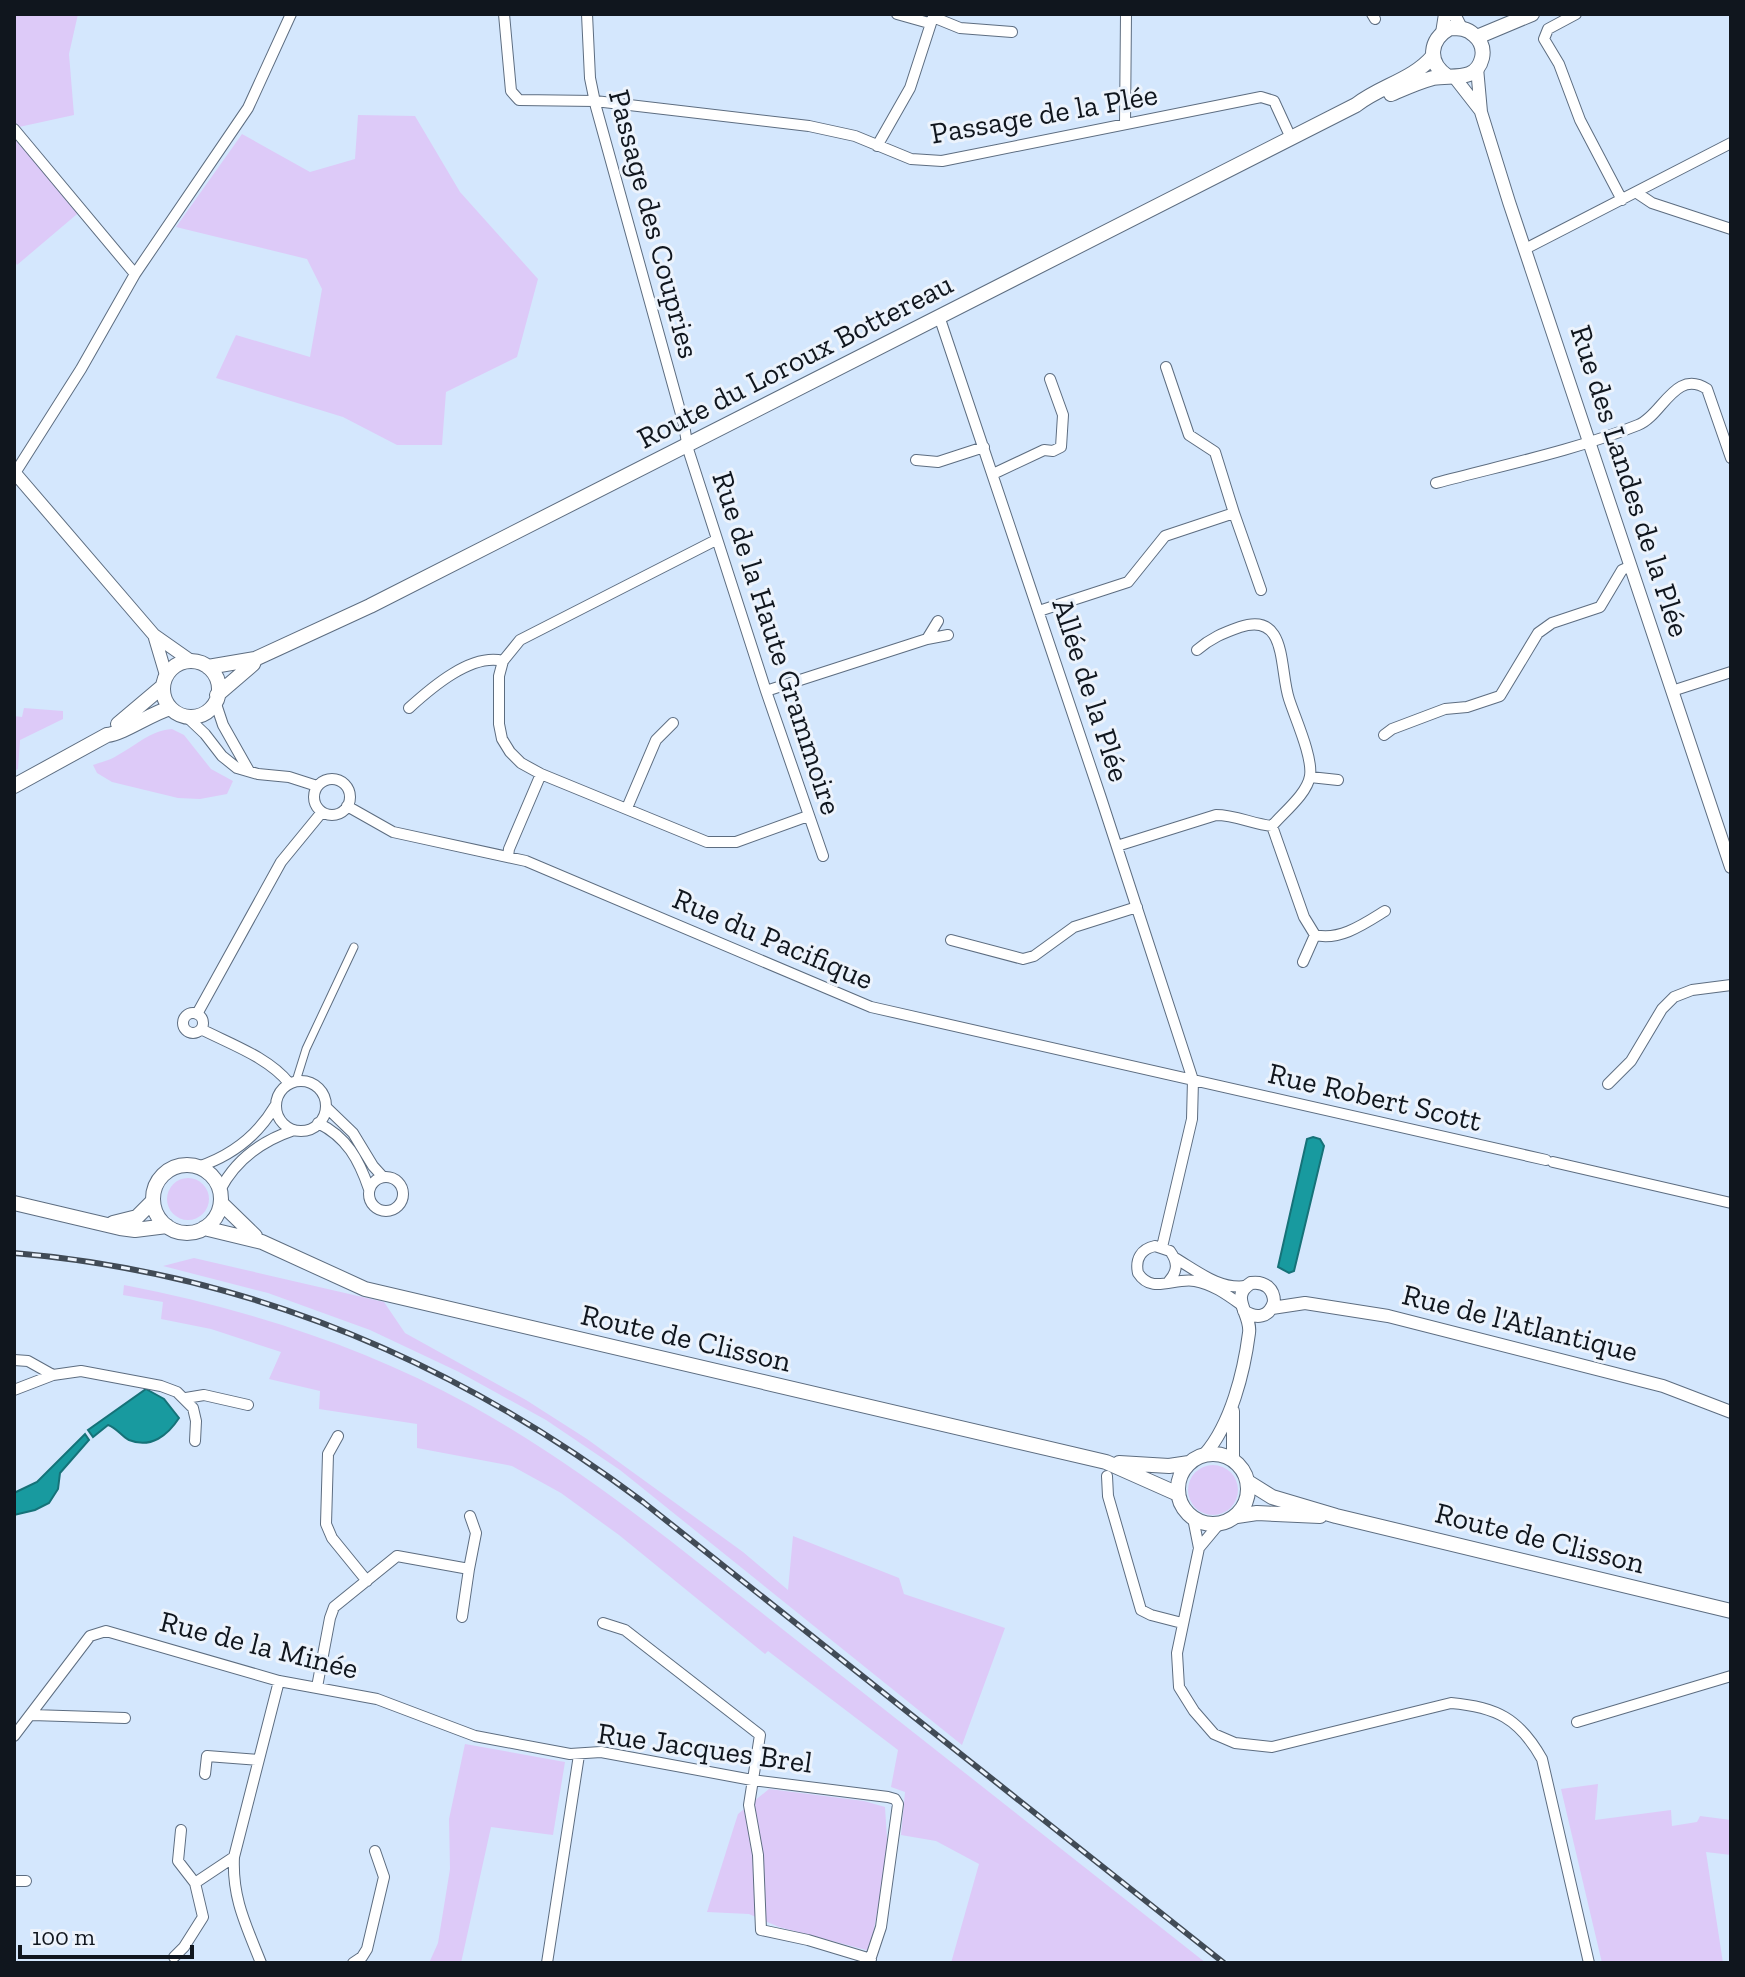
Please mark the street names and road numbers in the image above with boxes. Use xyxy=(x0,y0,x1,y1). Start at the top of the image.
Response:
street label: Passage de la Plée xyxy=(928,76,1160,152)
street label: Passage des Coupries xyxy=(601,86,707,362)
street label: Route du Loroux Bottereau xyxy=(631,266,959,456)
street label: Rue des Landes de la Plée xyxy=(1563,321,1697,641)
street label: Rue de la Haute Grammoire xyxy=(704,467,850,819)
street label: Allée de la Plée xyxy=(1044,594,1138,786)
street label: Rue du Pacifique xyxy=(667,881,879,997)
street label: Rue Robert Scott xyxy=(1265,1055,1485,1139)
street label: Rue de l'Atlantique xyxy=(1398,1276,1642,1370)
street label: Route de Clisson xyxy=(577,1296,795,1380)
street label: Route de Clisson xyxy=(1432,1495,1648,1581)
street label: Rue de la Minée xyxy=(156,1603,362,1687)
street label: Rue Jacques Brel xyxy=(595,1715,815,1781)

